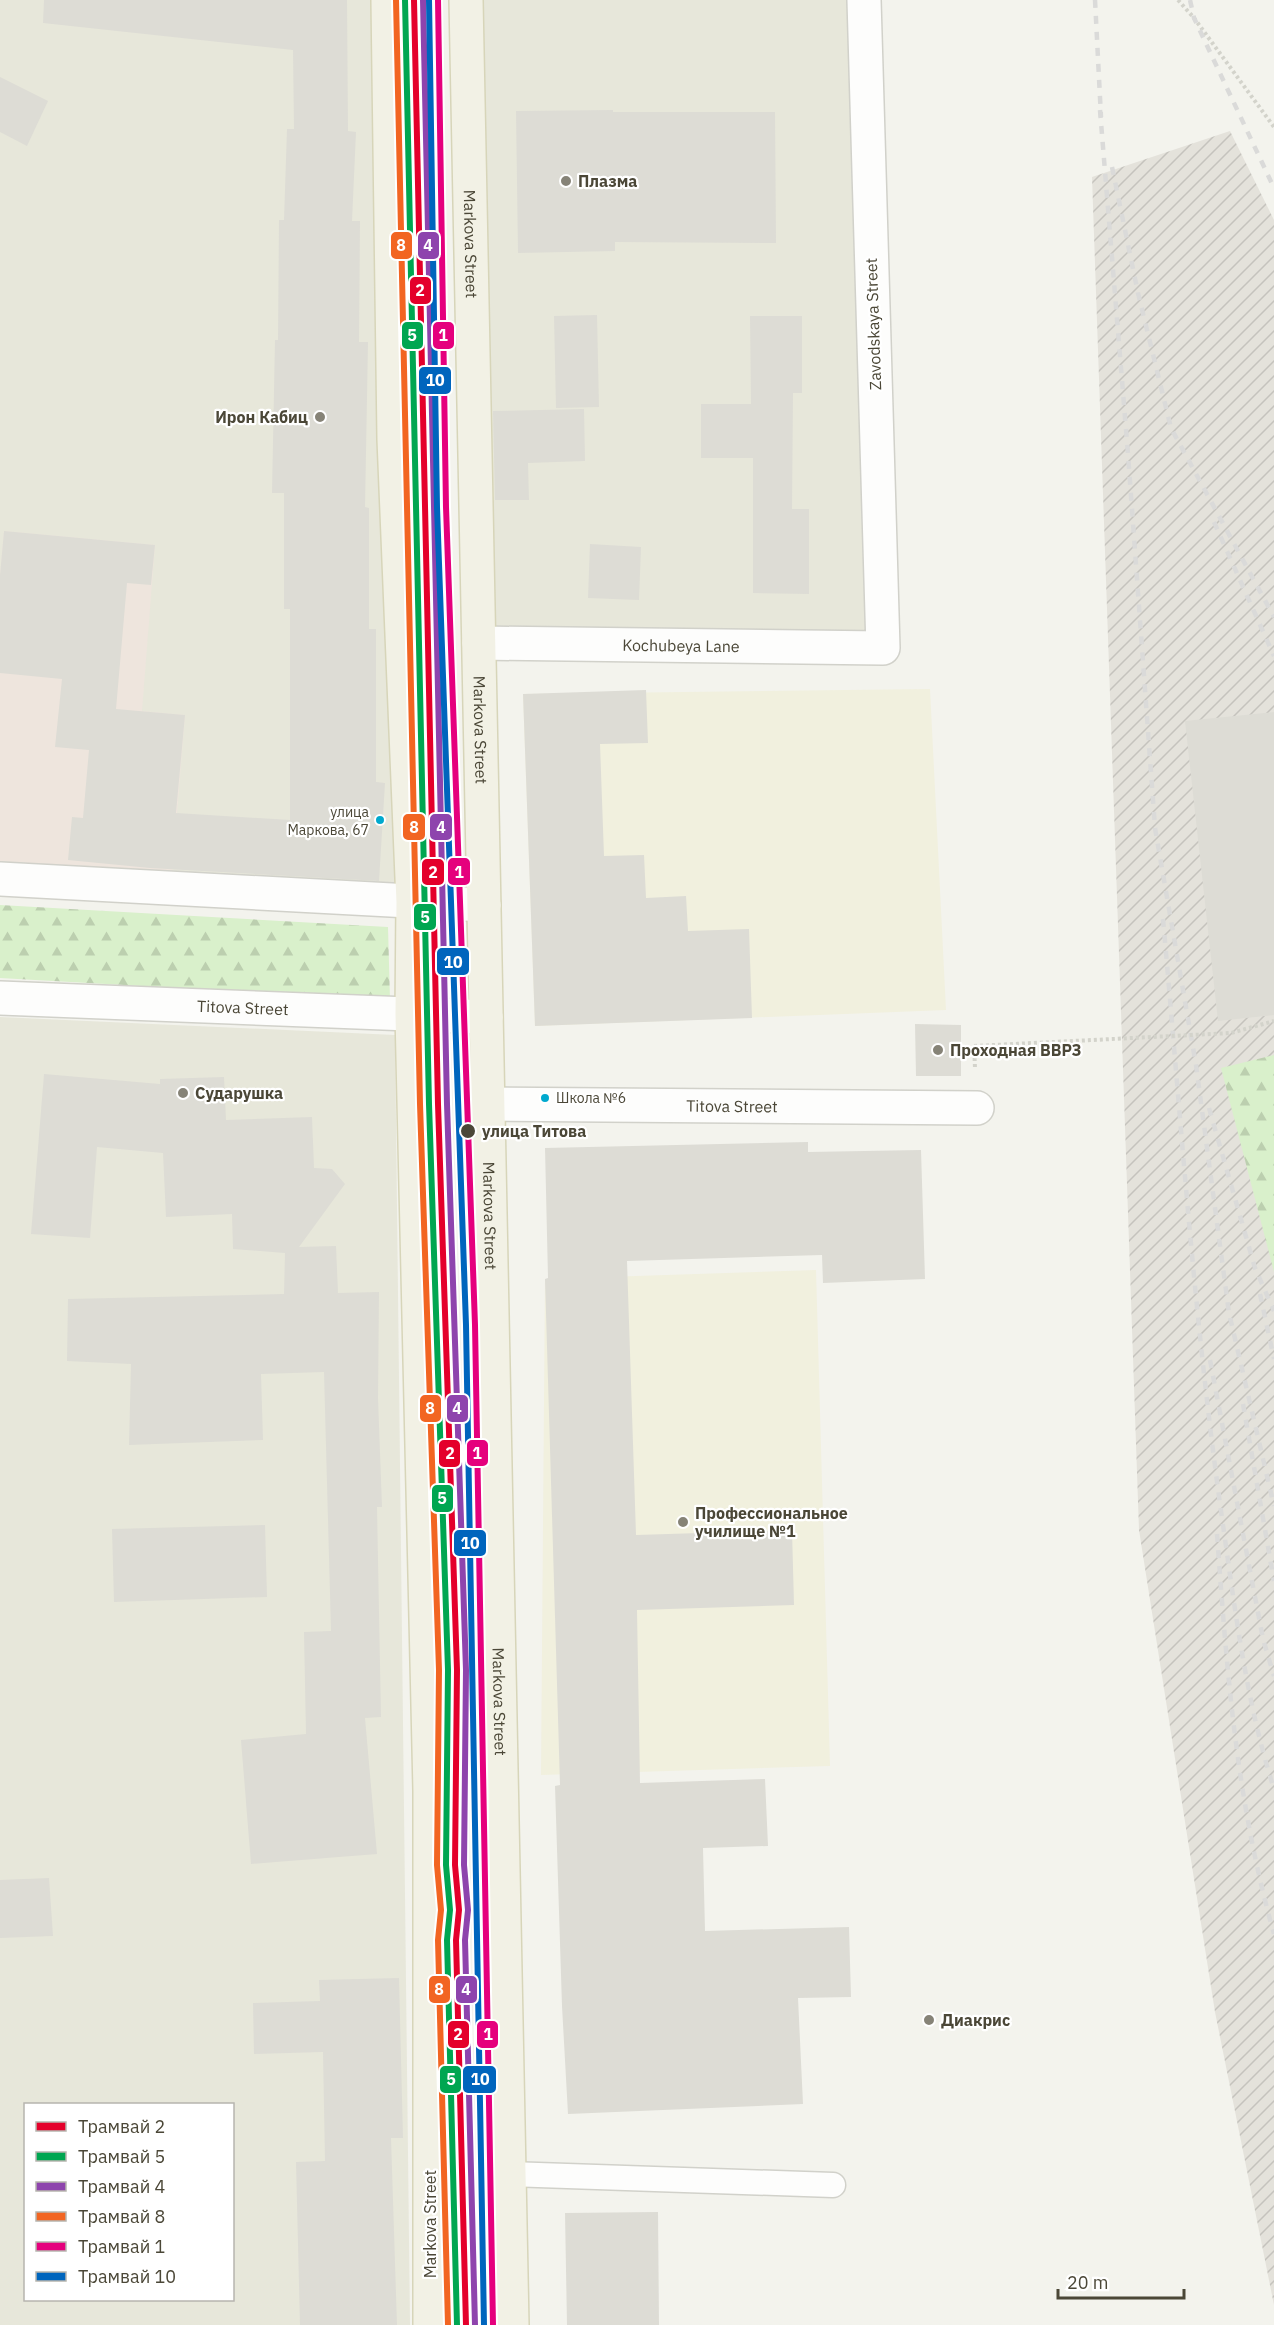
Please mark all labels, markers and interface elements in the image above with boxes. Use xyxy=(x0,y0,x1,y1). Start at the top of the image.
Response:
place label: Плазма xyxy=(578,171,637,191)
marker: Плазма xyxy=(559,174,573,188)
street label: Markova Street xyxy=(460,190,482,298)
line badge: 8 xyxy=(390,231,413,260)
line badge: 4 xyxy=(417,231,440,260)
text: 8 xyxy=(396,235,406,255)
text: 4 xyxy=(423,235,433,255)
street label: Zavodskaya Street xyxy=(861,258,885,390)
line badge: 2 xyxy=(409,276,432,305)
text: 2 xyxy=(415,280,425,300)
line badge: 5 xyxy=(401,321,424,350)
line badge: 1 xyxy=(432,321,455,350)
text: 5 xyxy=(407,325,417,345)
text: 1 xyxy=(438,325,448,345)
line badge: 10 xyxy=(418,366,452,395)
text: 10 xyxy=(425,370,445,390)
place label: Ирон Кабиц xyxy=(215,407,308,427)
marker: Ирон Кабиц xyxy=(313,410,327,424)
street label: Kochubeya Lane xyxy=(622,635,740,656)
street label: Markova Street xyxy=(469,675,492,784)
place label: улица Маркова, 67 xyxy=(287,803,370,839)
line badge: 8 xyxy=(402,813,426,841)
line badge: 4 xyxy=(429,813,453,841)
marker: улица Маркова, 67 xyxy=(374,814,386,826)
text: 8 xyxy=(409,817,419,837)
text: 4 xyxy=(436,817,446,837)
line badge: 1 xyxy=(447,857,471,886)
line badge: 2 xyxy=(421,858,445,886)
text: 2 xyxy=(428,862,438,882)
text: 1 xyxy=(454,862,464,882)
line badge: 5 xyxy=(413,903,437,931)
text: 5 xyxy=(420,907,430,927)
line badge: 10 xyxy=(436,947,470,976)
text: 10 xyxy=(443,952,463,972)
street label: Titova Street xyxy=(197,996,289,1019)
place label: Проходная ВВРЗ xyxy=(950,1040,1082,1060)
marker: Проходная ВВРЗ xyxy=(931,1043,945,1057)
place label: Сударушка xyxy=(195,1083,283,1103)
marker: Сударушка xyxy=(176,1086,190,1100)
place label: Школа №6 xyxy=(556,1089,626,1107)
marker: Школа №6 xyxy=(539,1092,551,1104)
street label: Titova Street xyxy=(686,1096,778,1116)
place label: улица Титова xyxy=(482,1121,586,1141)
marker: улица Титова xyxy=(459,1122,477,1140)
street label: Markova Street xyxy=(479,1161,501,1270)
line badge: 8 xyxy=(419,1394,442,1423)
line badge: 4 xyxy=(446,1394,469,1423)
text: 8 xyxy=(425,1398,435,1418)
text: 4 xyxy=(452,1398,462,1418)
line badge: 2 xyxy=(438,1439,461,1468)
line badge: 1 xyxy=(466,1439,489,1467)
text: 2 xyxy=(445,1443,455,1463)
text: 1 xyxy=(472,1443,482,1463)
line badge: 5 xyxy=(431,1484,454,1513)
text: 5 xyxy=(437,1488,447,1508)
place label: Профессиональное училище №1 xyxy=(695,1503,848,1541)
marker: Профессиональное училище №1 xyxy=(676,1515,690,1529)
line badge: 10 xyxy=(453,1529,487,1557)
text: 10 xyxy=(460,1533,480,1553)
street label: Markova Street xyxy=(489,1647,511,1756)
line badge: 8 xyxy=(428,1975,451,2004)
line badge: 4 xyxy=(455,1975,478,2004)
text: 8 xyxy=(434,1979,444,1999)
text: 4 xyxy=(461,1979,471,1999)
place label: Диакрис xyxy=(941,2010,1010,2030)
marker: Диакрис xyxy=(922,2013,936,2027)
line badge: 2 xyxy=(447,2020,470,2049)
line badge: 1 xyxy=(476,2020,499,2049)
text: 2 xyxy=(453,2024,463,2044)
text: 1 xyxy=(483,2024,493,2044)
line badge: 5 xyxy=(439,2065,462,2094)
line badge: 10 xyxy=(462,2065,497,2094)
text: 5 xyxy=(446,2069,456,2089)
text: 10 xyxy=(470,2069,490,2089)
legend xyxy=(24,2103,234,2301)
text: Трамвай 2 xyxy=(78,2115,165,2138)
text: Трамвай 5 xyxy=(78,2145,165,2168)
street label: Markova Street xyxy=(420,2170,440,2278)
text: Трамвай 4 xyxy=(78,2175,165,2198)
text: Трамвай 8 xyxy=(78,2205,165,2228)
text: Трамвай 1 xyxy=(78,2235,165,2258)
scale bar xyxy=(1058,2262,1184,2300)
text: Трамвай 10 xyxy=(78,2265,176,2288)
text: 20 m xyxy=(1067,2271,1109,2294)

